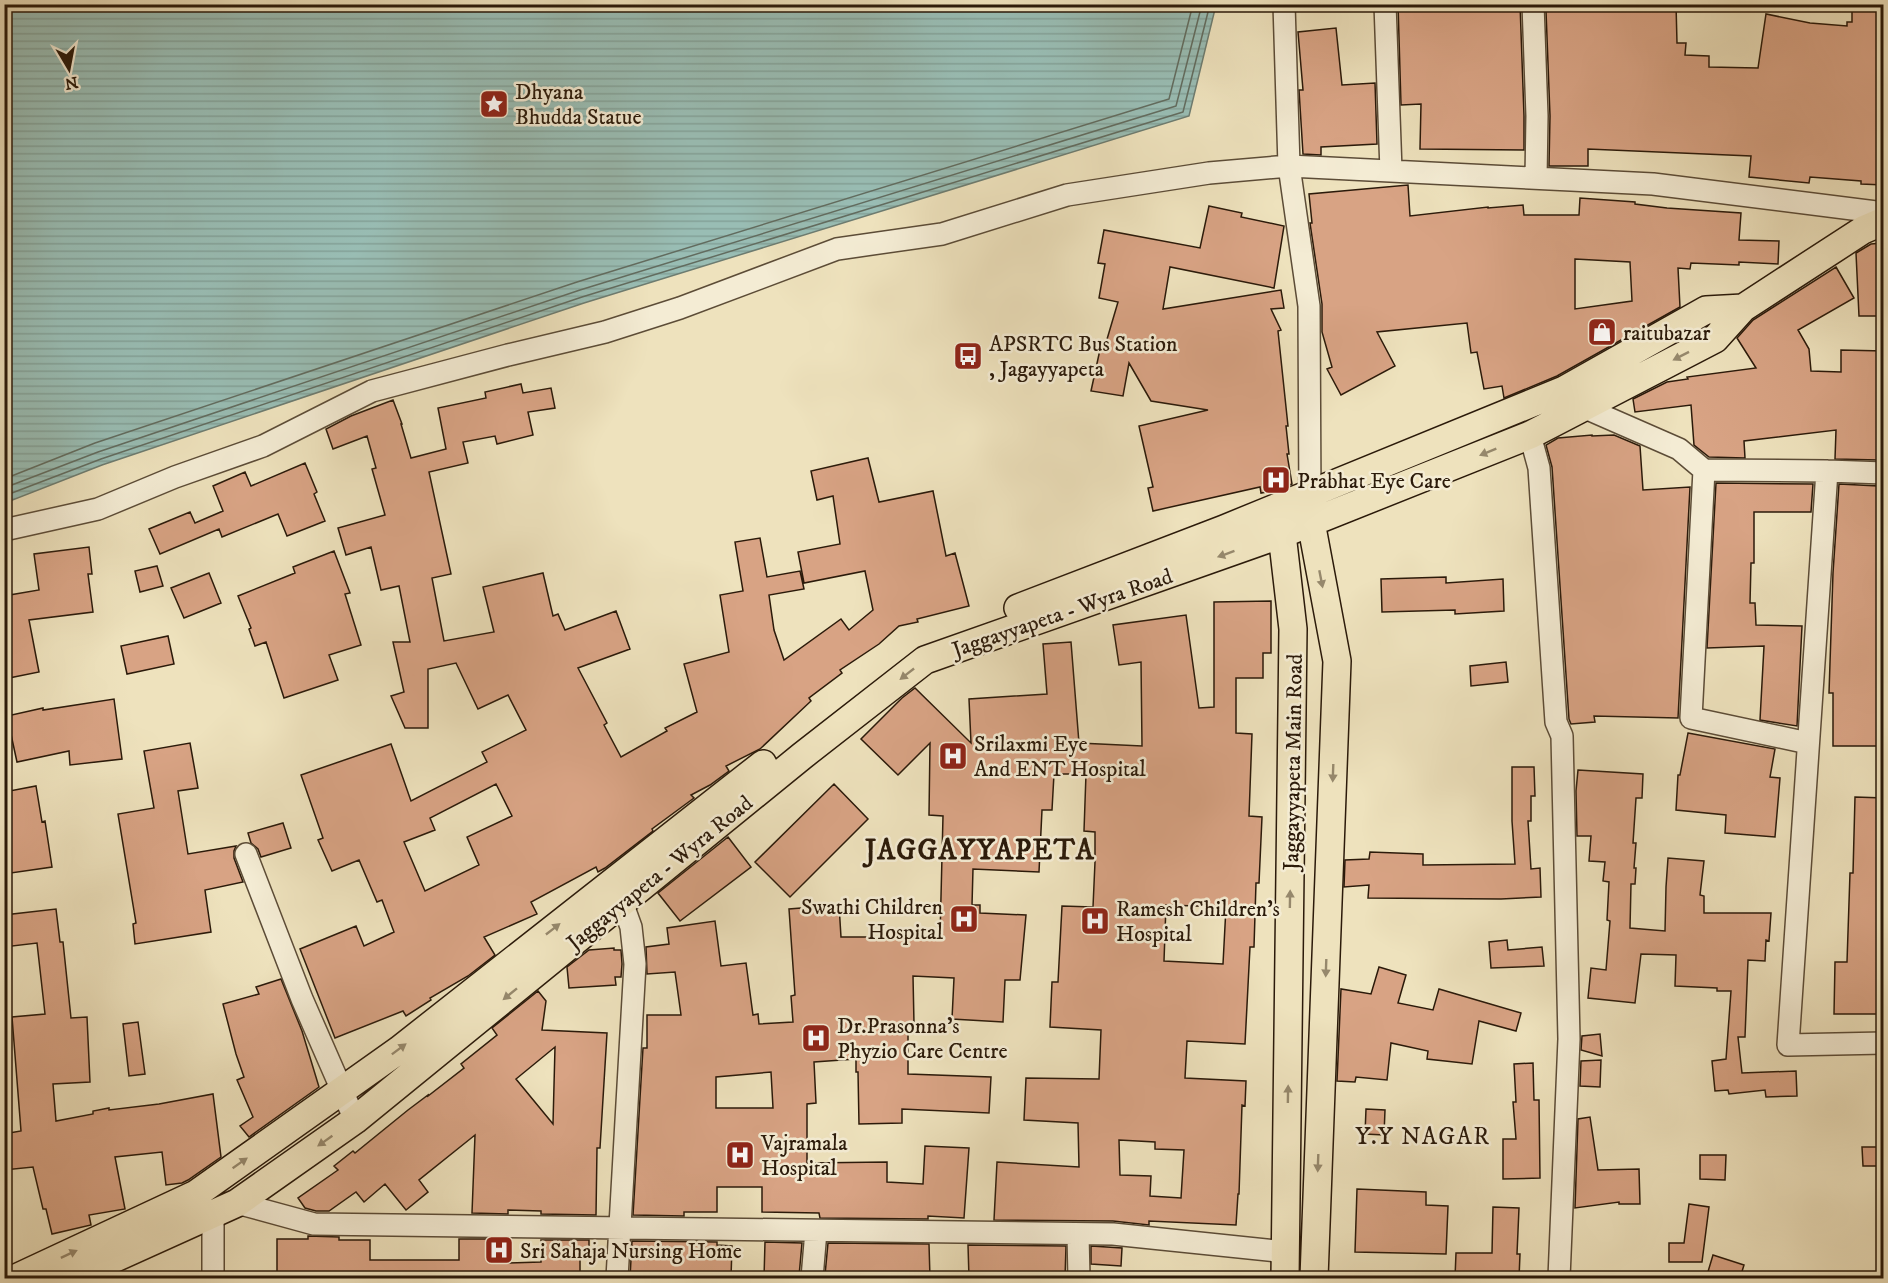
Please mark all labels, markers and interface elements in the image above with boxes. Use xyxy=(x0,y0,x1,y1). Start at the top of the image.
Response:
north arrow xyxy=(39,39,99,99)
text: N xyxy=(63,72,80,94)
place label: Dhyana Bhudda Statue xyxy=(515,79,642,131)
place icon: Dhyana Bhudda Statue xyxy=(478,88,510,120)
shop icon: raitubazar xyxy=(1586,316,1618,348)
place label: raitubazar xyxy=(1623,320,1711,347)
place label: APSRTC Bus Station , Jagayyapeta xyxy=(989,331,1178,383)
bus stop icon: APSRTC Bus Station , Jagayyapeta xyxy=(952,340,984,372)
one-way arrow xyxy=(1673,351,1690,361)
one-way arrow xyxy=(1479,448,1497,457)
hospital icon: Prabhat Eye Care xyxy=(1260,464,1292,496)
place label: Prabhat Eye Care xyxy=(1297,468,1451,495)
one-way arrow xyxy=(1217,549,1235,559)
street label: Jaggayyapeta - Wyra Road xyxy=(947,563,1176,664)
one-way arrow xyxy=(1317,570,1326,589)
street label: Jaggayyapeta Main Road xyxy=(1278,653,1309,873)
one-way arrow xyxy=(900,667,915,679)
place label: Srilaxmi Eye And ENT Hospital xyxy=(974,731,1146,783)
hospital icon: Srilaxmi Eye And ENT Hospital xyxy=(937,740,969,772)
one-way arrow xyxy=(1328,763,1337,782)
street label: Jaggayyapeta - Wyra Road xyxy=(560,790,758,958)
district label: JAGGAYYAPETA xyxy=(862,833,1095,868)
one-way arrow xyxy=(1285,890,1295,909)
place label: Swathi Children Hospital xyxy=(801,894,944,946)
place label: Ramesh Children's Hospital xyxy=(1116,896,1280,948)
hospital icon: Swathi Children Hospital xyxy=(948,903,980,935)
hospital icon: Ramesh Children's Hospital xyxy=(1079,905,1111,937)
one-way arrow xyxy=(545,924,560,936)
one-way arrow xyxy=(1321,958,1330,977)
one-way arrow xyxy=(502,987,518,1000)
place label: Dr.Prasonna's Phyzio Care Centre xyxy=(837,1013,1008,1065)
hospital icon: Dr.Prasonna's Phyzio Care Centre xyxy=(800,1022,832,1054)
one-way arrow xyxy=(392,1044,407,1056)
one-way arrow xyxy=(1283,1085,1293,1104)
district label: Y.Y NAGAR xyxy=(1355,1122,1491,1152)
place label: Vajramala Hospital xyxy=(760,1130,848,1182)
one-way arrow xyxy=(317,1135,333,1146)
hospital icon: Vajramala Hospital xyxy=(724,1139,756,1171)
one-way arrow xyxy=(1314,1153,1323,1172)
one-way arrow xyxy=(232,1157,248,1169)
hospital icon: Sri Sahaja Nursing Home xyxy=(483,1234,515,1266)
place label: Sri Sahaja Nursing Home xyxy=(520,1238,742,1265)
one-way arrow xyxy=(60,1249,77,1258)

